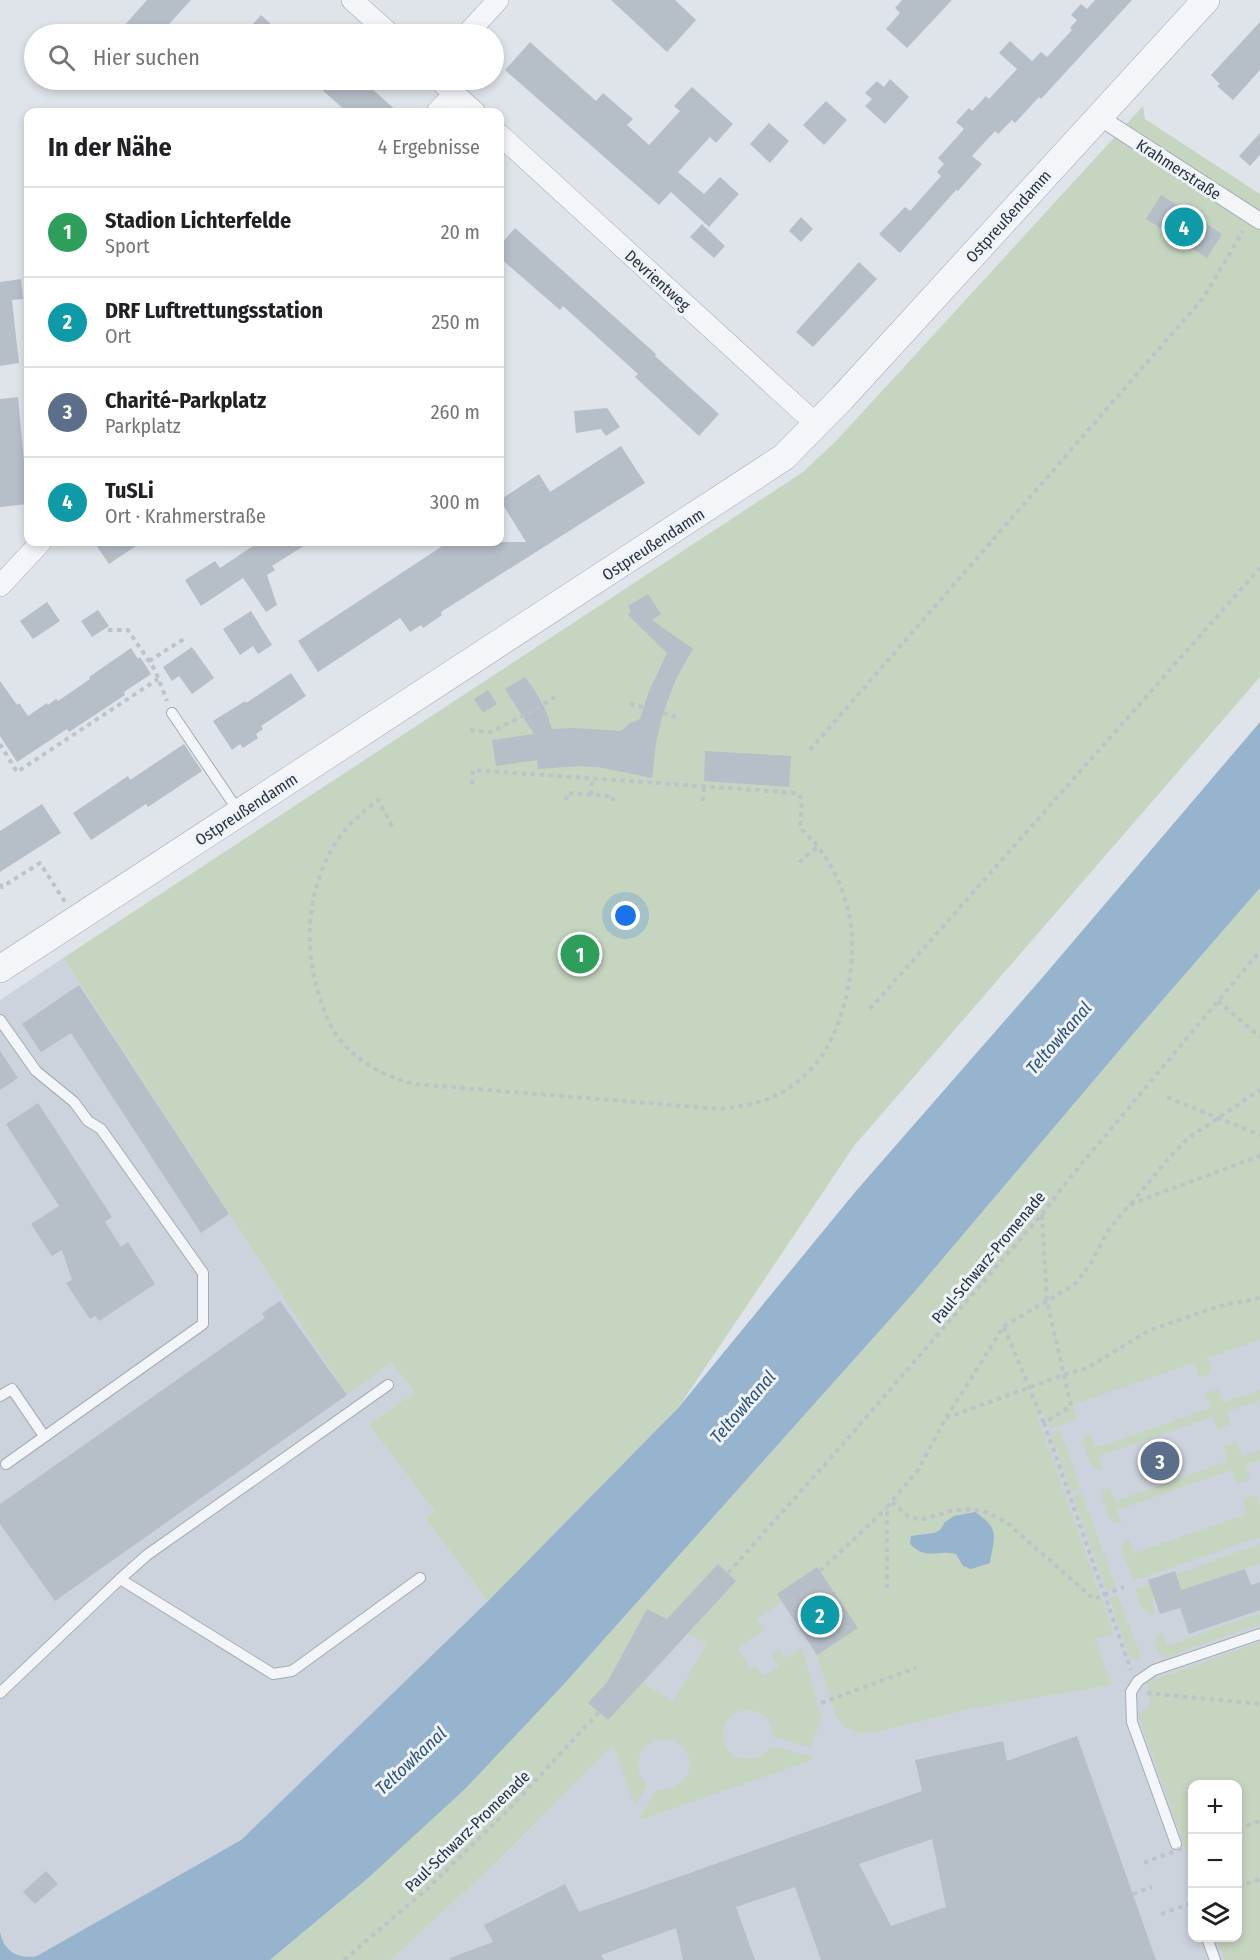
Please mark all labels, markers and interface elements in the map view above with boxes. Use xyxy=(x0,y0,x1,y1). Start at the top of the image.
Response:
search box xyxy=(24,24,504,90)
icon: search xyxy=(45,41,78,74)
text: Hier suchen xyxy=(93,44,200,71)
text: In der Nähe xyxy=(48,132,172,163)
text: 4 Ergebnisse xyxy=(378,135,480,159)
street label: Krahmerstraße xyxy=(1133,135,1225,204)
street label: Ostpreußendamm xyxy=(962,166,1055,267)
pin: 4 xyxy=(1164,204,1204,250)
text: Stadion Lichterfelde xyxy=(105,207,291,234)
text: 1 xyxy=(63,220,72,244)
text: 20 m xyxy=(441,220,480,244)
text: Sport xyxy=(105,234,150,258)
street label: Devrientweg xyxy=(621,246,695,315)
text: DRF Luftrettungsstation xyxy=(105,297,323,324)
text: 2 xyxy=(63,310,72,334)
text: 250 m xyxy=(432,310,480,334)
text: Ort xyxy=(105,324,131,348)
text: Charité-Parkplatz xyxy=(105,387,266,414)
text: 3 xyxy=(63,400,72,424)
text: 260 m xyxy=(431,400,480,424)
text: Parkplatz xyxy=(105,414,181,438)
text: TuSLi xyxy=(105,477,154,504)
text: 4 xyxy=(62,490,73,514)
text: 300 m xyxy=(430,490,480,514)
text: Ort · Krahmerstraße xyxy=(105,504,266,528)
street label: Ostpreußendamm xyxy=(599,504,708,585)
street label: Ostpreußendamm xyxy=(192,769,301,850)
your location xyxy=(611,901,640,930)
pin: 1 xyxy=(560,932,600,976)
water label: Teltowkanal xyxy=(1022,997,1097,1079)
street label: Paul-Schwarz-Promenade xyxy=(928,1188,1049,1327)
water label: Teltowkanal xyxy=(706,1366,781,1448)
pin: 3 xyxy=(1140,1438,1180,1484)
pin: 2 xyxy=(800,1592,840,1638)
water label: Teltowkanal xyxy=(371,1722,451,1799)
street label: Paul-Schwarz-Promenade xyxy=(401,1767,534,1896)
map controls xyxy=(1188,1780,1242,1942)
button: + xyxy=(1188,1780,1242,1834)
button: − xyxy=(1188,1834,1242,1888)
button: layers xyxy=(1188,1888,1242,1942)

